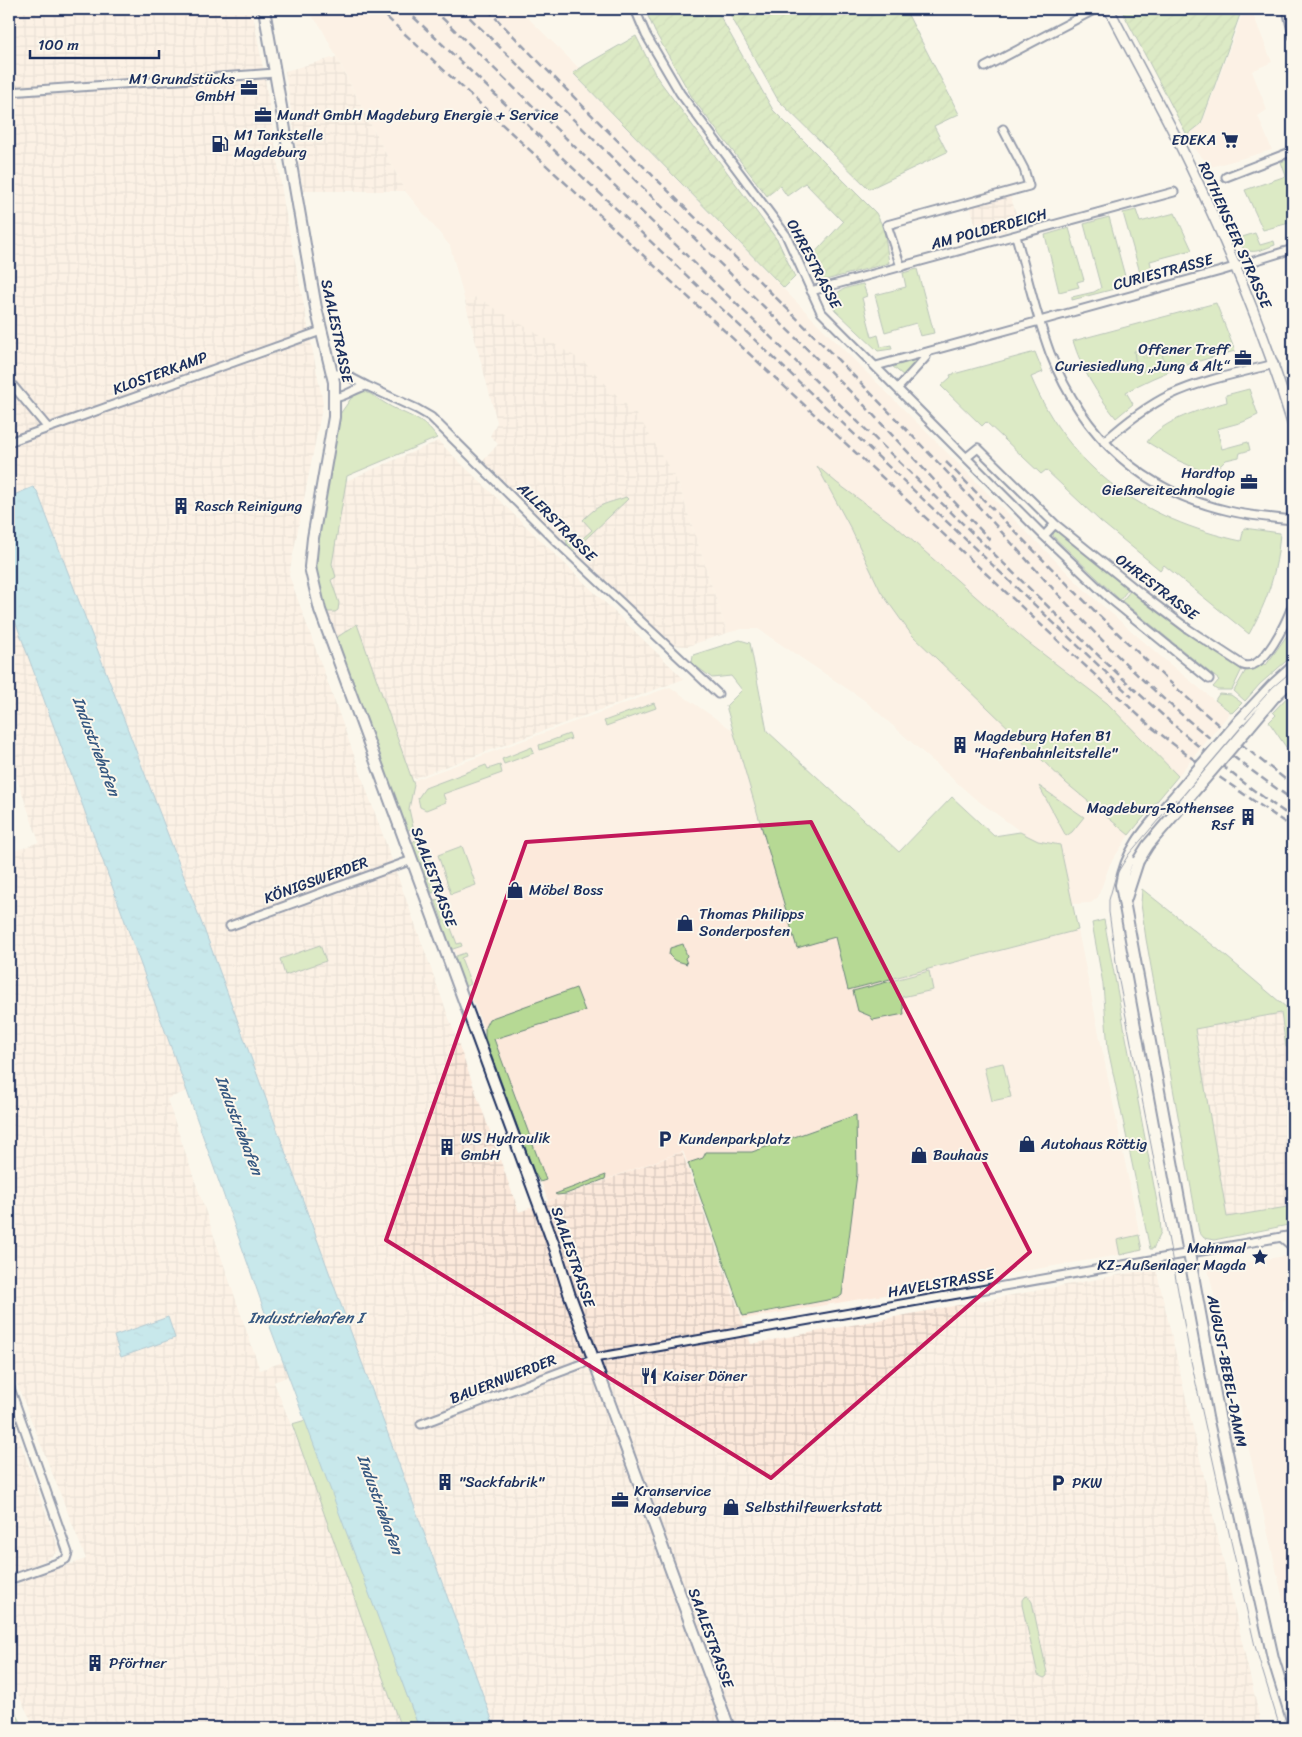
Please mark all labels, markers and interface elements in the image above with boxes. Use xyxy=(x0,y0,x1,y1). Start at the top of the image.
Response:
scale bar xyxy=(30,28,159,60)
text: 100 m xyxy=(38,32,79,58)
place label: M1 Grundstücks GmbH xyxy=(129,66,235,109)
office icon: M1 Grundstücks GmbH xyxy=(239,78,259,98)
place label: Mundt GmbH Magdeburg Energie + Service xyxy=(277,102,559,128)
office icon: Mundt GmbH Magdeburg Energie + Service xyxy=(253,105,273,125)
place label: M1 Tankstelle Magdeburg xyxy=(234,122,323,165)
place label: EDEKA xyxy=(1172,127,1216,153)
supermarket icon: EDEKA xyxy=(1220,130,1240,150)
fuel station icon: M1 Tankstelle Magdeburg xyxy=(210,134,230,154)
street label: ROTHENSEER STRASSE xyxy=(1191,157,1280,314)
street label: AM POLDERDEICH xyxy=(927,201,1051,257)
street label: OHRESTRASSE xyxy=(779,214,849,315)
street label: CURIESTRASSE xyxy=(1110,246,1217,298)
street label: SAALESTRASSE xyxy=(313,277,361,387)
place label: Offener Treff Curiesiedlung „Jung & Alt“ xyxy=(1055,336,1232,379)
street label: KLOSTERKAMP xyxy=(109,344,211,402)
office icon: Offener Treff Curiesiedlung „Jung & Alt“ xyxy=(1233,348,1253,368)
place label: Hardtop Gießereitechnologie xyxy=(1102,460,1235,503)
office icon: Hardtop Gießereitechnologie xyxy=(1239,472,1259,492)
street label: ALLERSTRASSE xyxy=(510,475,604,569)
place label: Rasch Reinigung xyxy=(195,493,303,519)
building icon: Rasch Reinigung xyxy=(171,496,191,516)
street label: OHRESTRASSE xyxy=(1110,547,1206,628)
water label: Industriehafen xyxy=(64,691,130,802)
place label: Magdeburg Hafen B1 "Hafenbahnleitstelle" xyxy=(974,723,1118,766)
building icon: Magdeburg Hafen B1 "Hafenbahnleitstelle" xyxy=(950,735,970,755)
place label: Magdeburg-Rothensee Rsf xyxy=(1087,795,1235,838)
building icon: Magdeburg-Rothensee Rsf xyxy=(1238,807,1258,827)
street label: SAALESTRASSE xyxy=(404,823,465,932)
street label: KÖNIGSWERDER xyxy=(260,849,372,911)
place label: Möbel Boss xyxy=(529,877,603,903)
shop icon: Möbel Boss xyxy=(505,880,525,900)
place label: Thomas Philipps Sonderposten xyxy=(699,901,804,944)
shop icon: Thomas Philipps Sonderposten xyxy=(675,913,695,933)
water label: Industriehafen xyxy=(207,1070,273,1181)
place label: WS Hydraulik GmbH xyxy=(461,1125,550,1168)
place label: Kundenparkplatz xyxy=(679,1126,791,1152)
parking icon: Kundenparkplatz xyxy=(655,1129,675,1149)
place label: Autohaus Röttig xyxy=(1040,1131,1148,1157)
shop icon: Autohaus Röttig xyxy=(1017,1134,1037,1154)
building icon: WS Hydraulik GmbH xyxy=(437,1137,457,1157)
place label: Bauhaus xyxy=(933,1142,988,1168)
shop icon: Bauhaus xyxy=(909,1145,929,1165)
street label: SAALESTRASSE xyxy=(544,1203,603,1313)
place label: Mahnmal KZ-Außenlager Magda xyxy=(1097,1235,1247,1278)
place icon: Mahnmal KZ-Außenlager Magda xyxy=(1250,1247,1270,1267)
street label: HAVELSTRASSE xyxy=(886,1261,998,1305)
street label: AUGUST-BEBEL-DAMM xyxy=(1199,1292,1255,1449)
water label: Industriehafen I xyxy=(247,1303,367,1332)
street label: BAUERNWERDER xyxy=(446,1347,560,1411)
place label: Kaiser Döner xyxy=(663,1363,747,1389)
restaurant icon: Kaiser Döner xyxy=(639,1366,659,1386)
water label: Industriehafen xyxy=(349,1449,413,1560)
place label: "Sackfabrik" xyxy=(459,1469,545,1495)
place label: PKW xyxy=(1072,1470,1102,1496)
building icon: "Sackfabrik" xyxy=(435,1472,455,1492)
parking icon: PKW xyxy=(1048,1473,1068,1493)
place label: Kranservice Magdeburg xyxy=(634,1478,711,1521)
office icon: Kranservice Magdeburg xyxy=(610,1490,630,1510)
place label: Selbsthilfewerkstatt xyxy=(745,1494,883,1520)
shop icon: Selbsthilfewerkstatt xyxy=(721,1497,741,1517)
street label: SAALESTRASSE xyxy=(681,1584,742,1693)
place label: Pförtner xyxy=(109,1650,167,1676)
building icon: Pförtner xyxy=(85,1653,105,1673)

